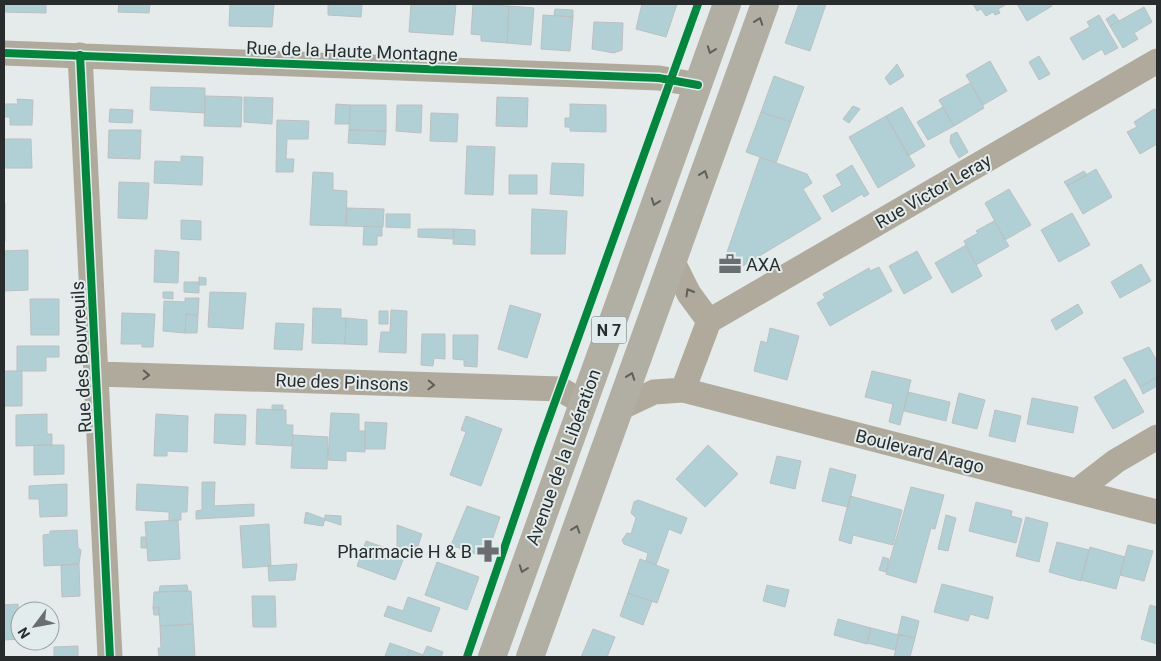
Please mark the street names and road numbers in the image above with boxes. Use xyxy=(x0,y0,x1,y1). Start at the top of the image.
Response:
street label: Rue de la Haute Montagne xyxy=(246,37,458,65)
street label: Rue Victor Leray xyxy=(871,149,995,233)
street label: Rue des Bouvreuils xyxy=(67,281,95,433)
road number: N 7 xyxy=(592,316,626,344)
street label: Avenue de la Libération xyxy=(521,366,605,548)
street label: Rue des Pinsons xyxy=(275,369,409,395)
street label: Boulevard Arago xyxy=(854,425,986,477)

